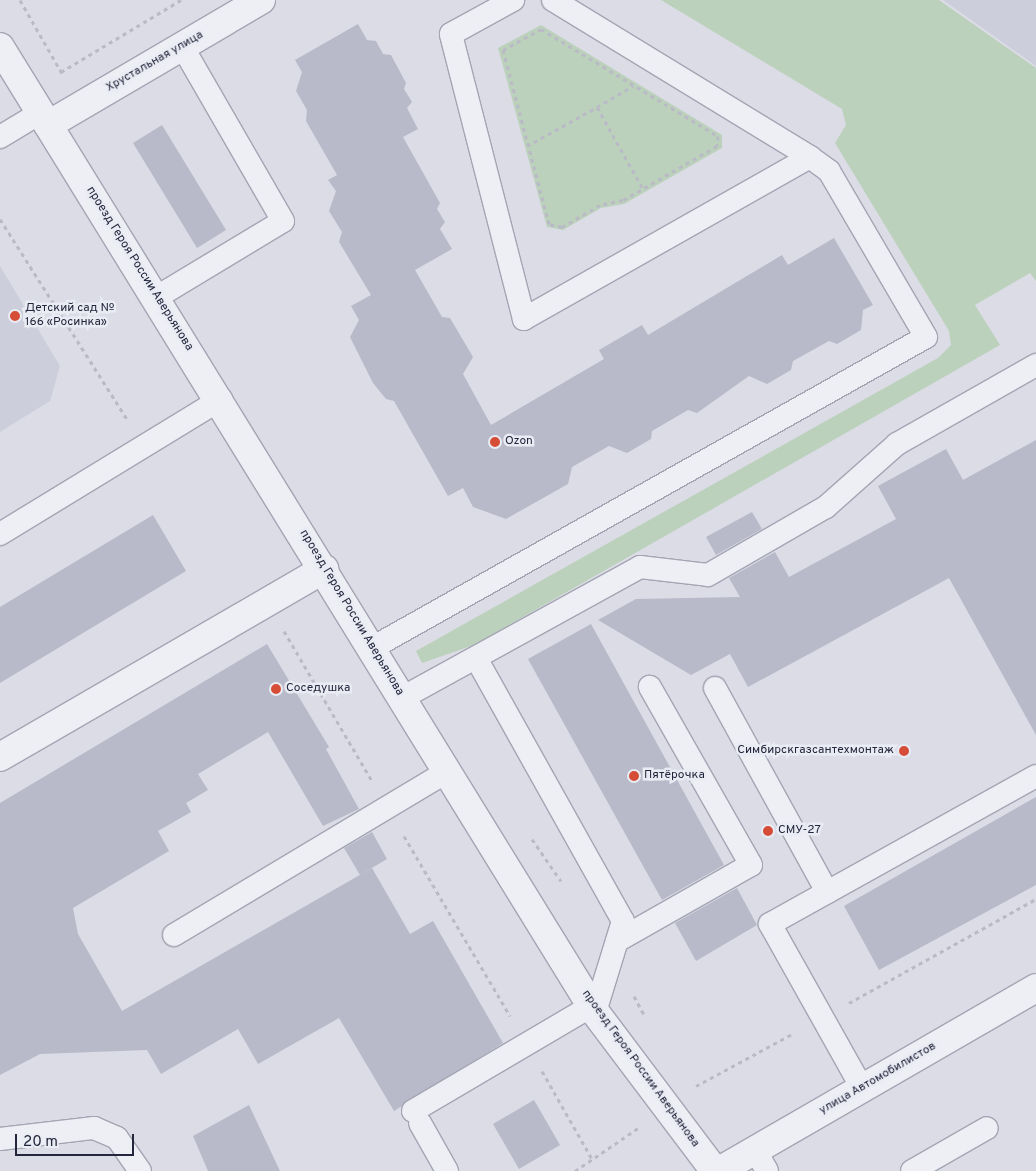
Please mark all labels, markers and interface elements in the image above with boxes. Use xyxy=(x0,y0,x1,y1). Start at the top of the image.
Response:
street label: Хрустальная улица xyxy=(104,28,206,96)
street label: проезд Героя России Аверьянова xyxy=(82,184,196,354)
place label: Детский сад № 166 «Росинка» xyxy=(25,302,115,330)
marker: Детский сад № 166 «Росинка» xyxy=(9,310,21,322)
place label: Ozon xyxy=(505,435,533,449)
marker: Ozon xyxy=(489,436,501,448)
street label: проезд Героя России Аверьянова xyxy=(296,527,406,699)
place label: Соседушка xyxy=(286,682,350,696)
marker: Соседушка xyxy=(270,683,282,695)
place label: Симбирскгазсантехмонтаж xyxy=(737,744,894,758)
marker: Симбирскгазсантехмонтаж xyxy=(898,745,910,757)
place label: Пятёрочка xyxy=(644,769,705,783)
marker: Пятёрочка xyxy=(628,770,640,782)
place label: СМУ-27 xyxy=(778,824,821,838)
marker: СМУ-27 xyxy=(762,825,774,837)
street label: проезд Героя России Аверьянова xyxy=(578,987,702,1151)
street label: улица Автомобилистов xyxy=(817,1040,939,1118)
scale bar xyxy=(18,1124,136,1156)
text: 20 m xyxy=(23,1133,58,1152)

